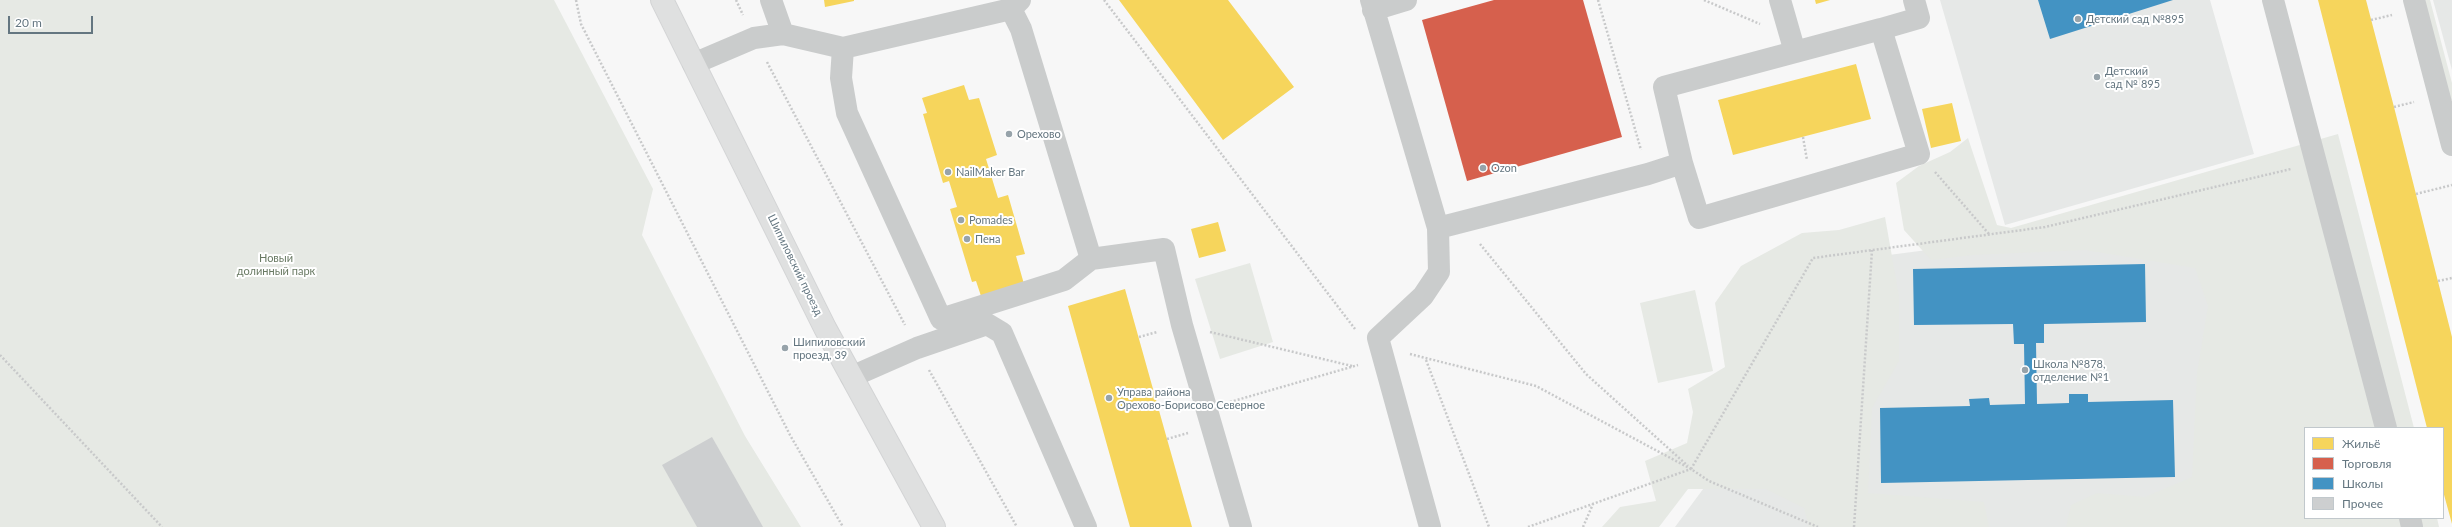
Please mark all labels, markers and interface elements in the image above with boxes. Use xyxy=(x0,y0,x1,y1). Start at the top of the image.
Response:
scale bar xyxy=(10,8,95,34)
place label: Детский сад №895 xyxy=(2086,12,2184,26)
marker: Детский сад №895 xyxy=(2073,14,2083,24)
text: 20 m xyxy=(15,15,42,30)
place label: Детский сад № 895 xyxy=(2105,64,2160,90)
marker: Детский сад № 895 xyxy=(2092,72,2102,82)
place label: Орехово xyxy=(1017,127,1061,141)
marker: Орехово xyxy=(1004,129,1014,139)
place label: Ozon xyxy=(1491,161,1517,175)
marker: Ozon xyxy=(1478,163,1488,173)
place label: NailMaker Bar xyxy=(956,165,1025,179)
marker: NailMaker Bar xyxy=(943,167,953,177)
street label: Шипиловский проезд xyxy=(765,212,825,318)
place label: Pomades xyxy=(969,213,1013,227)
marker: Pomades xyxy=(956,215,966,225)
place label: Пена xyxy=(975,232,1000,246)
marker: Пена xyxy=(962,234,972,244)
park label: Новый долинный парк xyxy=(237,251,315,277)
place label: Шипиловский проезд, 39 xyxy=(793,335,865,361)
marker: Шипиловский проезд, 39 xyxy=(780,343,790,353)
place label: Школа №878, отделение №1 xyxy=(2033,357,2109,383)
marker: Школа №878, отделение №1 xyxy=(2020,365,2030,375)
place label: Управа района Орехово-Борисово Северное xyxy=(1117,385,1265,411)
marker: Управа района Орехово-Борисово Северное xyxy=(1104,393,1114,403)
legend xyxy=(2304,427,2444,519)
text: Жильё xyxy=(2342,436,2380,451)
text: Торговля xyxy=(2342,456,2392,471)
text: Школы xyxy=(2342,476,2383,491)
text: Прочее xyxy=(2342,496,2383,511)

